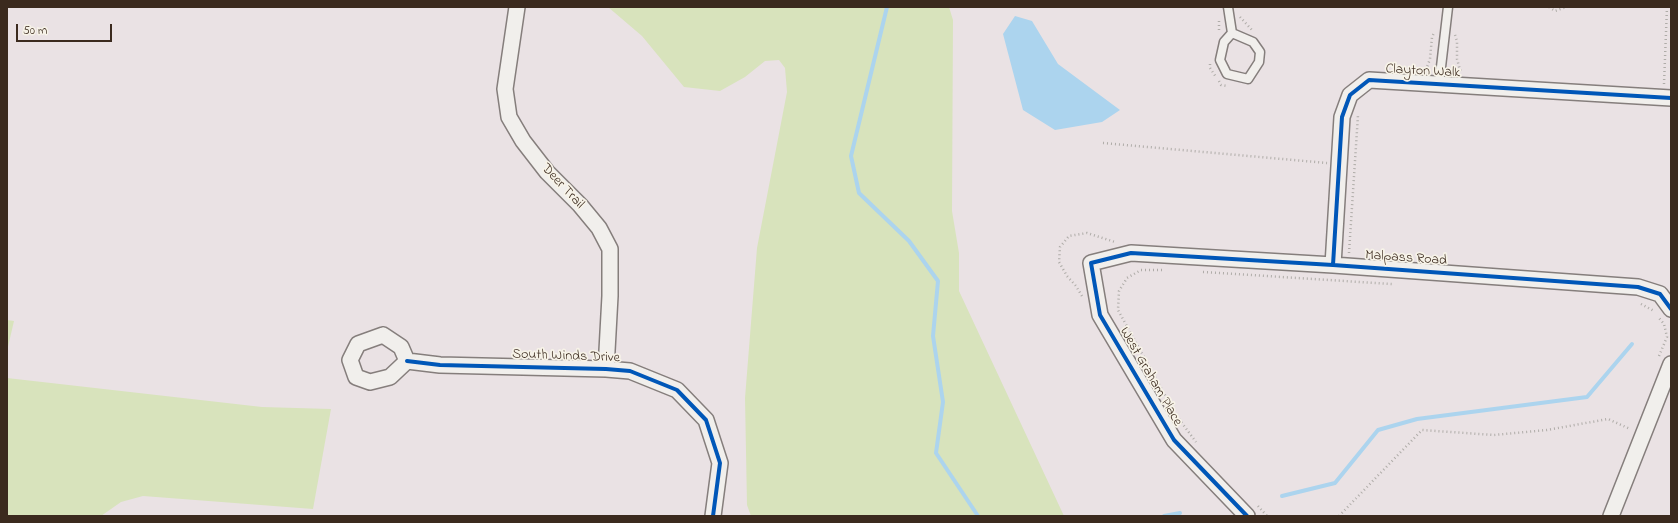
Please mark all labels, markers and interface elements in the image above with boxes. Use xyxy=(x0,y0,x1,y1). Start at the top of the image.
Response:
scale bar xyxy=(18,16,114,42)
text: 50 m xyxy=(23,22,47,40)
street label: Clayton Walk xyxy=(1385,62,1461,82)
street label: Deer Trail xyxy=(537,161,587,213)
street label: Malpass Road xyxy=(1365,248,1447,270)
street label: West Graham Place xyxy=(1115,325,1185,429)
street label: South Winds Drive xyxy=(512,347,620,367)

